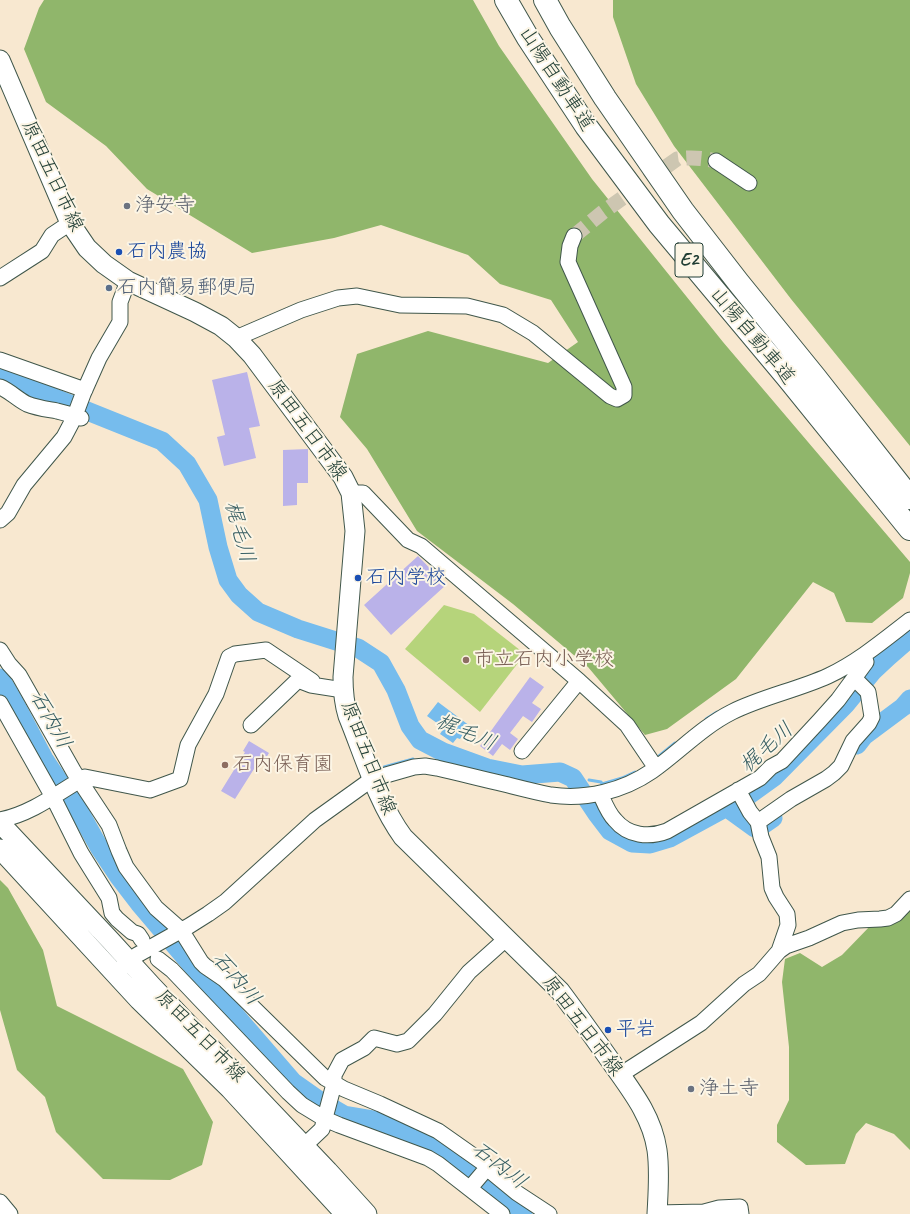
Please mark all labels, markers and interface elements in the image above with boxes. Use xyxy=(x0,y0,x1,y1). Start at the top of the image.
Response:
street label: 山陽自動車道 xyxy=(513,22,599,136)
street label: 原田五日市線 xyxy=(16,117,88,235)
place label: 浄安寺 xyxy=(135,194,195,218)
marker: 浄安寺 xyxy=(122,201,132,211)
place label: 石内農協 xyxy=(127,240,207,264)
road number: E2 xyxy=(675,243,703,277)
marker: 石内農協 xyxy=(114,247,124,257)
place label: 石内簡易郵便局 xyxy=(117,276,257,300)
street label: 山陽自動車道 xyxy=(704,282,800,390)
marker: 石内簡易郵便局 xyxy=(104,283,114,293)
street label: 原田五日市線 xyxy=(262,374,352,486)
water label: 梶毛川 xyxy=(219,498,259,566)
place label: 石内学校 xyxy=(366,566,446,590)
marker: 石内学校 xyxy=(353,573,363,583)
place label: 市立石内小学校 xyxy=(474,648,614,672)
marker: 市立石内小学校 xyxy=(461,655,471,665)
water label: 石内川 xyxy=(24,686,76,754)
street label: 原田五日市線 xyxy=(335,698,401,818)
water label: 梶毛川 xyxy=(432,709,500,757)
water label: 梶毛川 xyxy=(735,718,799,778)
place label: 石内保育園 xyxy=(233,753,333,777)
marker: 石内保育園 xyxy=(220,760,230,770)
water label: 石内川 xyxy=(206,947,266,1011)
street label: 原田五日市線 xyxy=(536,971,628,1081)
street label: 原田五日市線 xyxy=(150,985,250,1087)
place label: 平岩 xyxy=(616,1018,656,1042)
marker: 平岩 xyxy=(603,1025,613,1035)
place label: 浄土寺 xyxy=(699,1077,759,1101)
marker: 浄土寺 xyxy=(686,1084,696,1094)
water label: 石内川 xyxy=(466,1137,532,1195)

